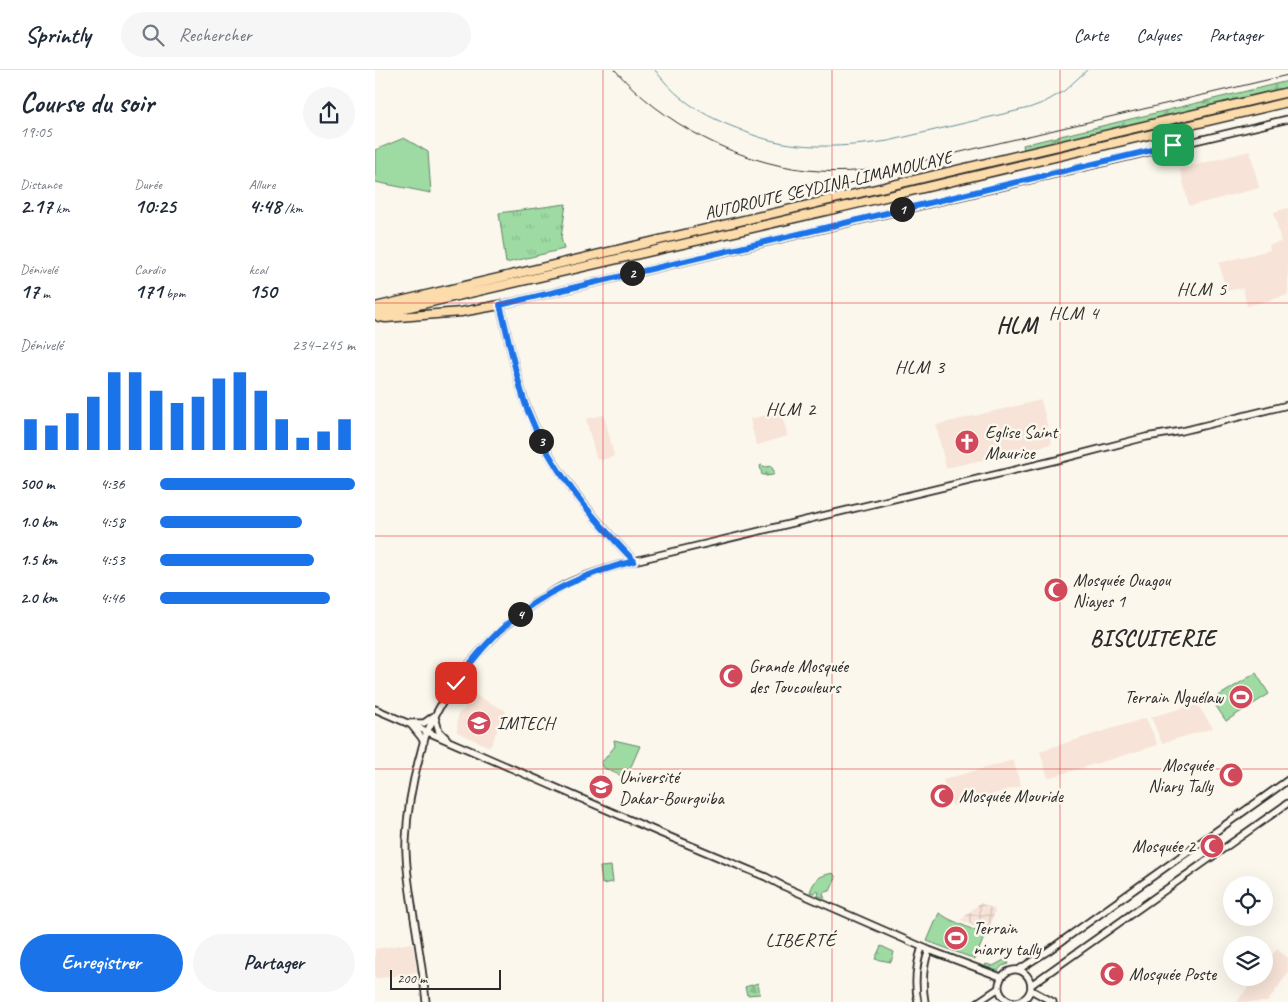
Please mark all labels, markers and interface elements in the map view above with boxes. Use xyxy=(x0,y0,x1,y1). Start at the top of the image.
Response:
search box xyxy=(121,12,471,57)
text: Sprintly xyxy=(25,20,91,50)
icon: search xyxy=(139,21,167,49)
text: Rechercher xyxy=(179,23,252,47)
text: Carte xyxy=(1074,24,1108,46)
text: Calques xyxy=(1136,24,1181,46)
text: Partager xyxy=(1209,24,1263,46)
text: Course du soir xyxy=(20,85,154,120)
button: share xyxy=(303,87,355,139)
text: 19:05 xyxy=(20,122,52,142)
pin xyxy=(1152,124,1194,166)
icon: arrive xyxy=(1159,131,1187,159)
street label: AUTOROUTE SEYDINA-LIMAMOULAYE xyxy=(702,145,956,224)
text: Distance xyxy=(20,176,62,193)
text: Durée xyxy=(134,176,162,193)
text: Allure xyxy=(249,176,275,193)
text: 2.17 xyxy=(20,193,52,219)
text: 10:25 xyxy=(134,193,176,219)
text: 4:48 xyxy=(249,193,281,219)
pin: 1 xyxy=(889,196,915,222)
text: km xyxy=(52,200,70,217)
text: /km xyxy=(281,200,303,217)
text: 1 xyxy=(899,201,906,218)
pin: 2 xyxy=(619,260,645,286)
text: Dénivelé xyxy=(20,261,58,278)
text: Cardio xyxy=(134,261,165,278)
text: kcal xyxy=(249,261,267,278)
text: 2 xyxy=(629,265,636,282)
district label: HLM 5 xyxy=(1177,277,1228,301)
text: 17 xyxy=(20,278,39,304)
text: 171 xyxy=(134,278,163,304)
text: 150 xyxy=(249,278,277,304)
text: m xyxy=(39,285,50,302)
text: bpm xyxy=(163,285,185,302)
district label: HLM 4 xyxy=(1049,301,1101,325)
district label: HLM xyxy=(996,312,1039,340)
text: Dénivelé xyxy=(20,335,63,355)
text: 234–245 m xyxy=(292,335,355,355)
district label: HLM 3 xyxy=(895,355,946,379)
district label: HLM 2 xyxy=(766,397,817,421)
place label: Eglise Saint Maurice xyxy=(985,421,1059,464)
pin: 3 xyxy=(529,428,553,454)
church icon: Eglise Saint Maurice xyxy=(954,429,980,455)
text: 3 xyxy=(538,433,545,450)
text: 500 m xyxy=(20,474,54,494)
text: 4:36 xyxy=(100,474,125,494)
text: 1.0 km xyxy=(20,512,57,532)
text: 4:58 xyxy=(100,512,125,532)
text: 1.5 km xyxy=(20,550,57,570)
text: 4:53 xyxy=(100,550,125,570)
place label: Mosquée Ouagou Niayes 1 xyxy=(1073,569,1172,612)
mosque icon: Mosquée Ouagou Niayes 1 xyxy=(1043,577,1069,603)
text: 2.0 km xyxy=(20,588,57,608)
text: 4:46 xyxy=(100,588,125,608)
pin: 4 xyxy=(507,602,533,626)
text: 4 xyxy=(517,606,524,623)
district label: BISCUITERIE xyxy=(1090,625,1218,653)
place label: Grande Mosquée des Toucouleurs xyxy=(749,655,849,698)
pin xyxy=(435,662,477,704)
mosque icon: Grande Mosquée des Toucouleurs xyxy=(718,663,744,689)
icon: check xyxy=(442,669,470,697)
sports icon: Terrain Nguélaw xyxy=(1228,684,1254,710)
place label: Terrain Nguélaw xyxy=(1124,686,1225,708)
school or university icon: IMTECH xyxy=(466,710,492,736)
place label: IMTECH xyxy=(497,712,557,734)
place label: Mosquée Niary Tally xyxy=(1148,754,1215,797)
mosque icon: Mosquée Niary Tally xyxy=(1218,762,1244,788)
place label: Université Dakar-Bourguiba xyxy=(619,766,726,809)
school or university icon: Université Dakar-Bourguiba xyxy=(588,774,614,800)
mosque icon: Mosquée Mouride xyxy=(929,783,955,809)
place label: Mosquée Mouride xyxy=(959,785,1064,807)
mosque icon: Mosquée 2 xyxy=(1199,833,1225,859)
place label: Mosquée 2 xyxy=(1132,835,1197,857)
map controls xyxy=(1223,876,1273,986)
button: locate xyxy=(1223,876,1273,926)
place label: Terrain niarry tally xyxy=(973,917,1043,960)
sports icon: Terrain niarry tally xyxy=(943,925,969,951)
district label: LIBERTÉ xyxy=(766,928,838,952)
button: Enregistrer xyxy=(20,934,183,992)
button: Partager xyxy=(193,934,355,992)
button: layers xyxy=(1223,936,1273,986)
mosque icon: Mosquée Poste xyxy=(1099,961,1125,987)
place label: Mosquée Poste xyxy=(1129,963,1217,985)
scale bar xyxy=(390,967,501,990)
text: 200 m xyxy=(397,970,427,987)

